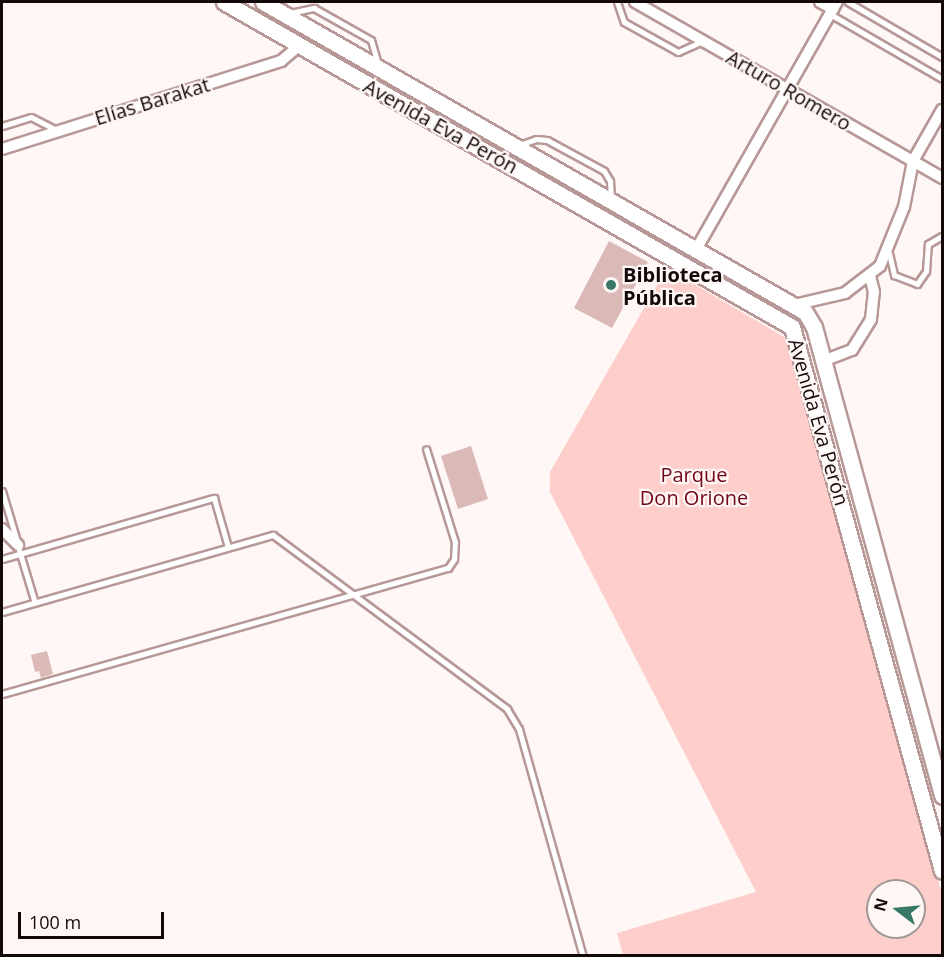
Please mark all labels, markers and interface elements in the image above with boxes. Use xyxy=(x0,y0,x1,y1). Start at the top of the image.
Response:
street label: Arturo Romero xyxy=(722,45,856,135)
street label: Elías Barakat xyxy=(92,72,212,130)
street label: Avenida Eva Perón xyxy=(360,74,522,178)
place label: Biblioteca Pública xyxy=(623,262,723,309)
marker: Biblioteca Pública xyxy=(604,278,618,292)
street label: Avenida Eva Perón xyxy=(784,336,854,508)
park label: Parque Don Orione xyxy=(640,463,748,510)
north arrow xyxy=(866,879,926,939)
text: N xyxy=(868,895,893,914)
scale bar xyxy=(21,900,166,938)
text: 100 m xyxy=(29,910,81,934)

